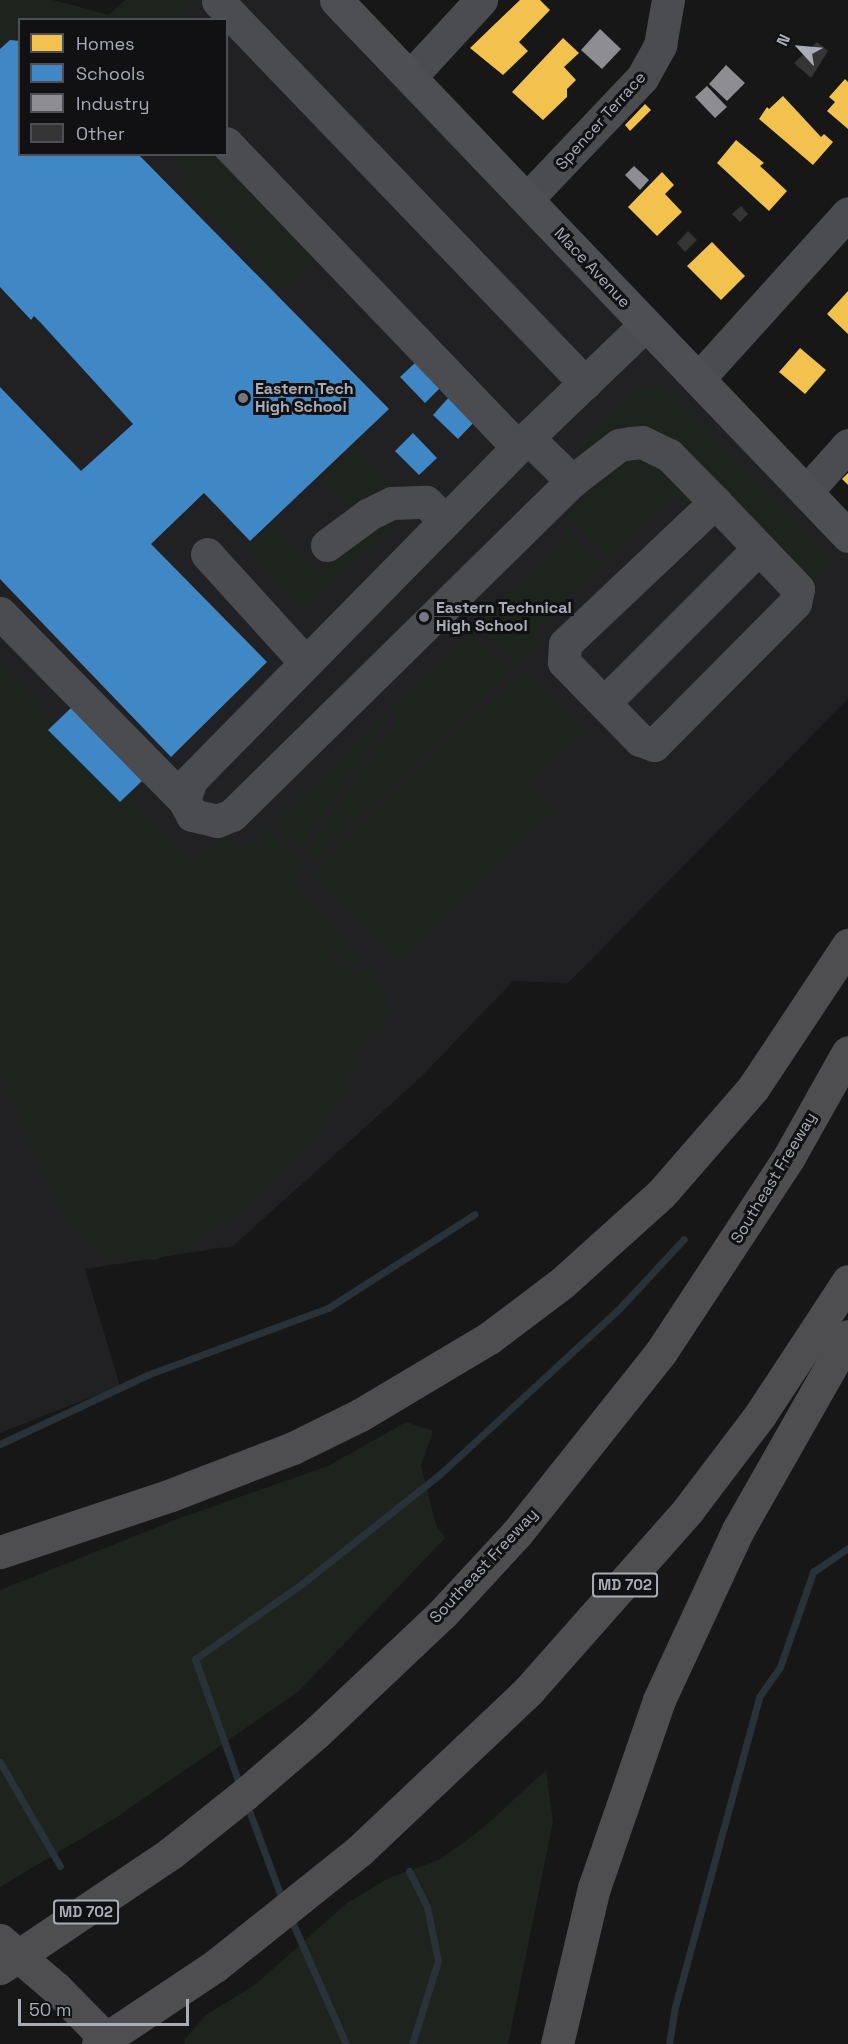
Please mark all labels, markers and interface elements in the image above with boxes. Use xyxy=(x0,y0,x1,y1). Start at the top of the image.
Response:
legend xyxy=(18,18,228,156)
north arrow xyxy=(770,18,830,78)
text: N xyxy=(772,30,795,49)
text: Homes xyxy=(76,32,135,55)
text: Schools xyxy=(76,62,145,85)
street label: Spencer Terrace xyxy=(552,68,650,174)
text: Industry xyxy=(76,92,149,115)
text: Other xyxy=(76,122,125,145)
street label: Mace Avenue xyxy=(550,224,634,312)
place label: Eastern Tech High School xyxy=(255,379,354,417)
marker: Eastern Tech High School xyxy=(236,391,250,405)
place label: Eastern Technical High School xyxy=(436,598,572,636)
marker: Eastern Technical High School xyxy=(417,610,431,624)
street label: Southeast Freeway xyxy=(727,1109,821,1247)
street label: Southeast Freeway xyxy=(426,1505,542,1627)
road number: MD 702 xyxy=(592,1573,658,1597)
road number: MD 702 xyxy=(53,1900,119,1924)
scale bar xyxy=(21,1987,192,2025)
text: 50 m xyxy=(29,1998,71,2021)

